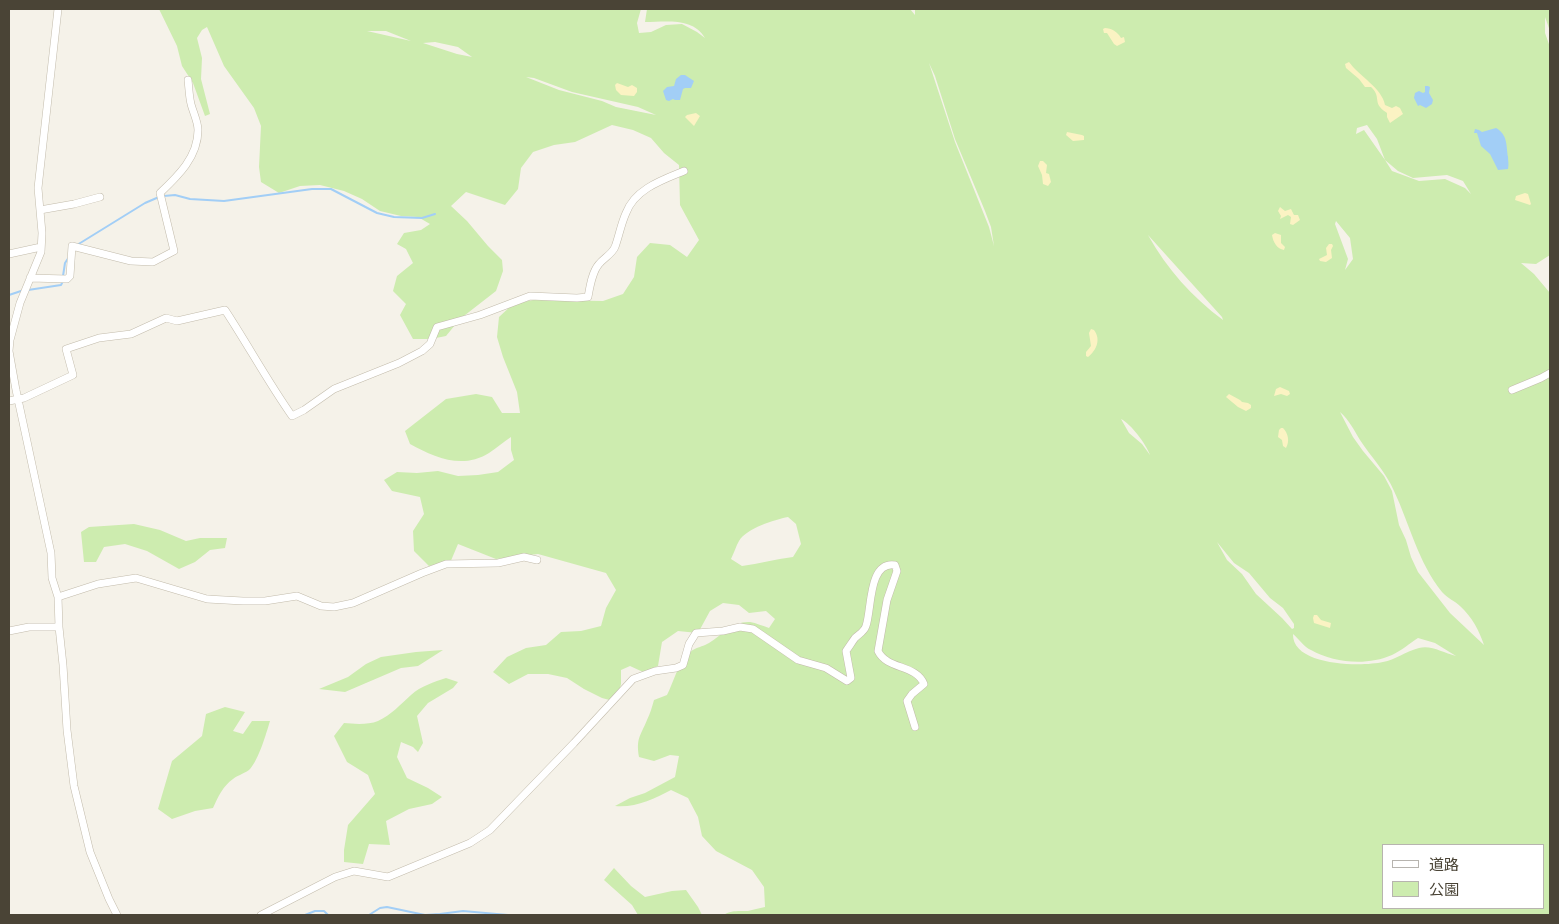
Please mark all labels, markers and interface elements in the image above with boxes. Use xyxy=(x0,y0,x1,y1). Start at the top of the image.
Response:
legend xyxy=(1382,844,1544,909)
text: 道路 xyxy=(1429,855,1459,873)
text: 公園 xyxy=(1429,880,1459,898)

